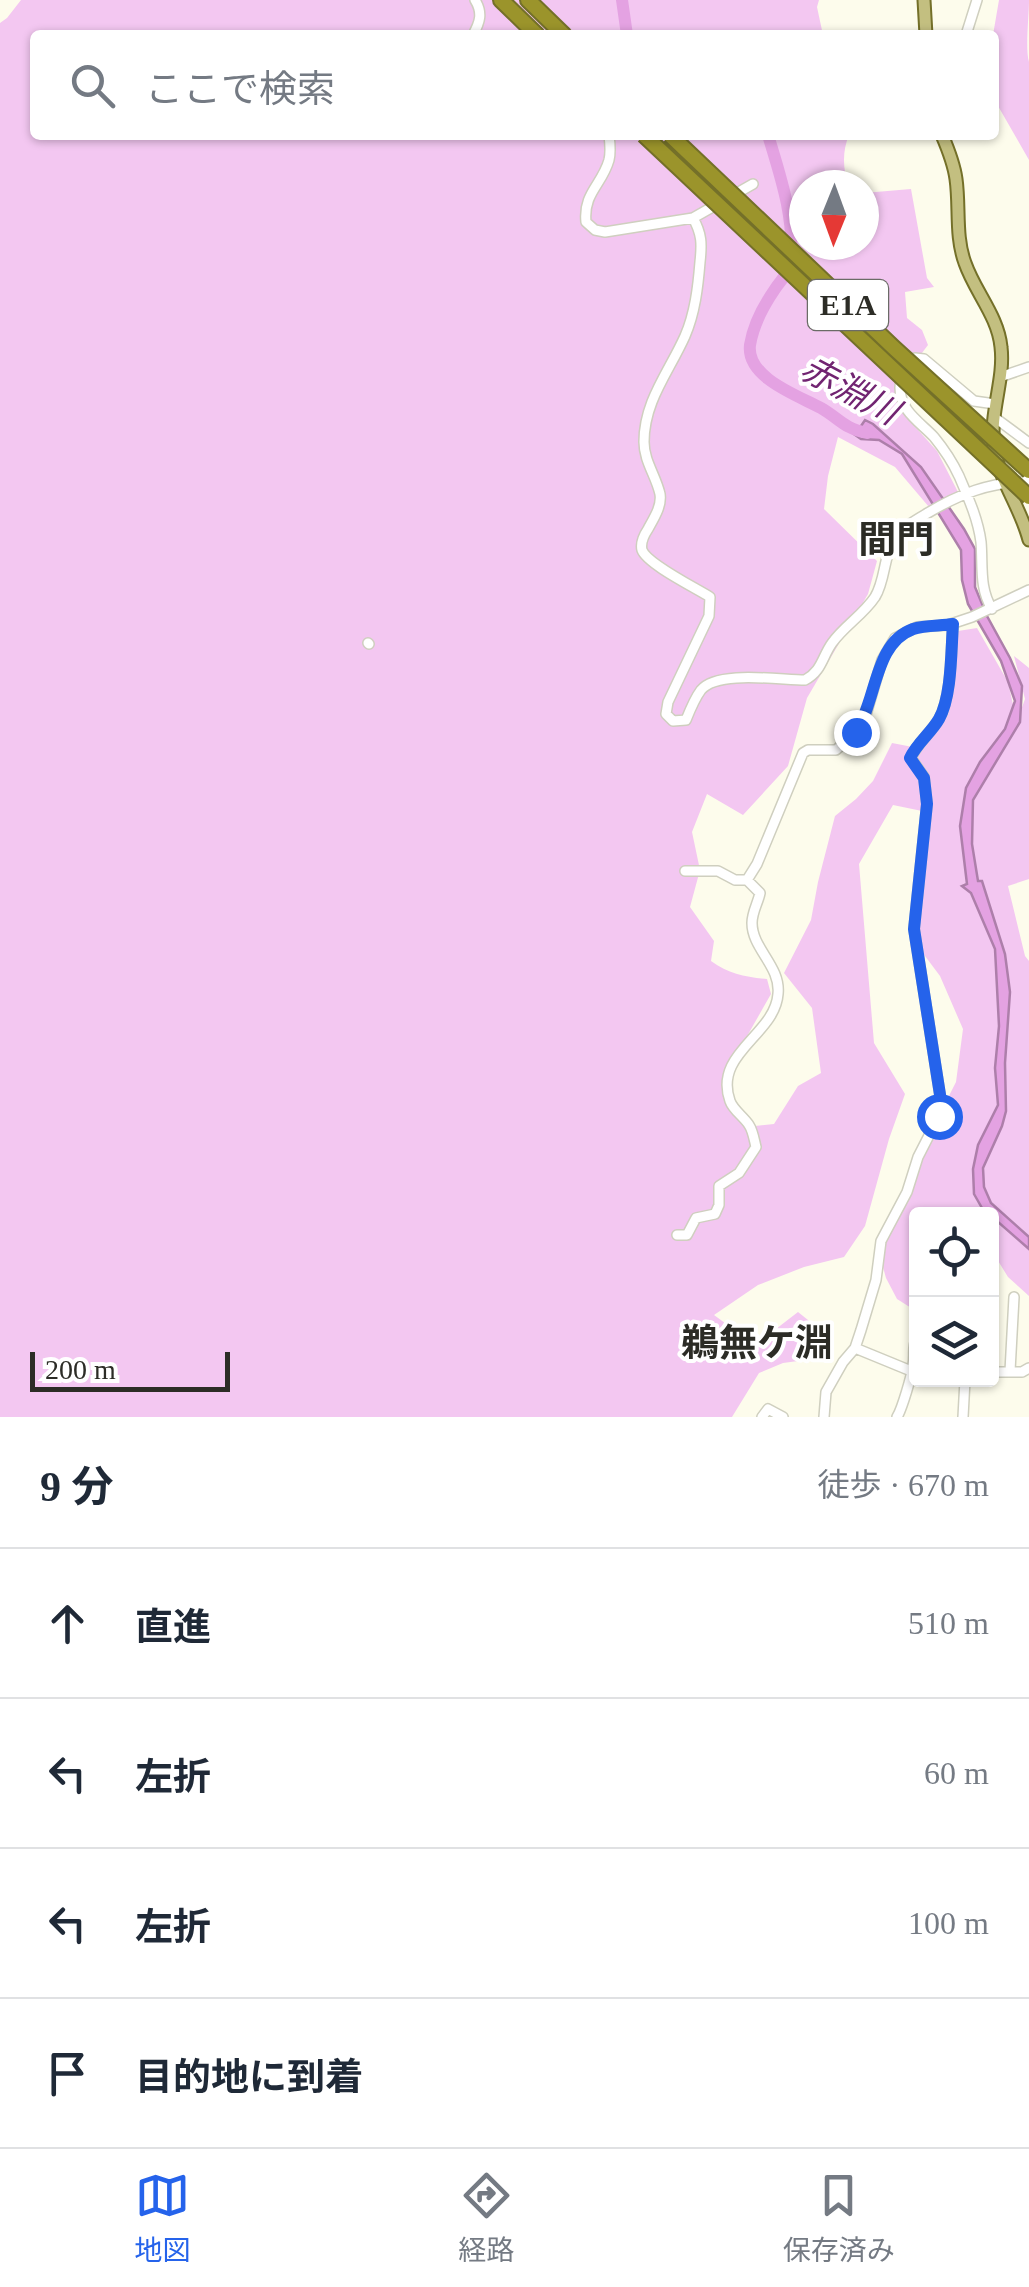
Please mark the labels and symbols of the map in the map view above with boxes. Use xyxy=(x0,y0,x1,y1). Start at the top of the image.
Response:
north arrow xyxy=(789,170,879,260)
road number: E1A xyxy=(808,280,888,330)
water label: 赤淵川 xyxy=(794,349,909,434)
district label: 間門 xyxy=(858,519,934,561)
route end xyxy=(834,710,880,756)
route start xyxy=(917,1094,963,1140)
district label: 鵜無ケ淵 xyxy=(681,1322,833,1364)
scale bar xyxy=(30,1347,230,1392)

